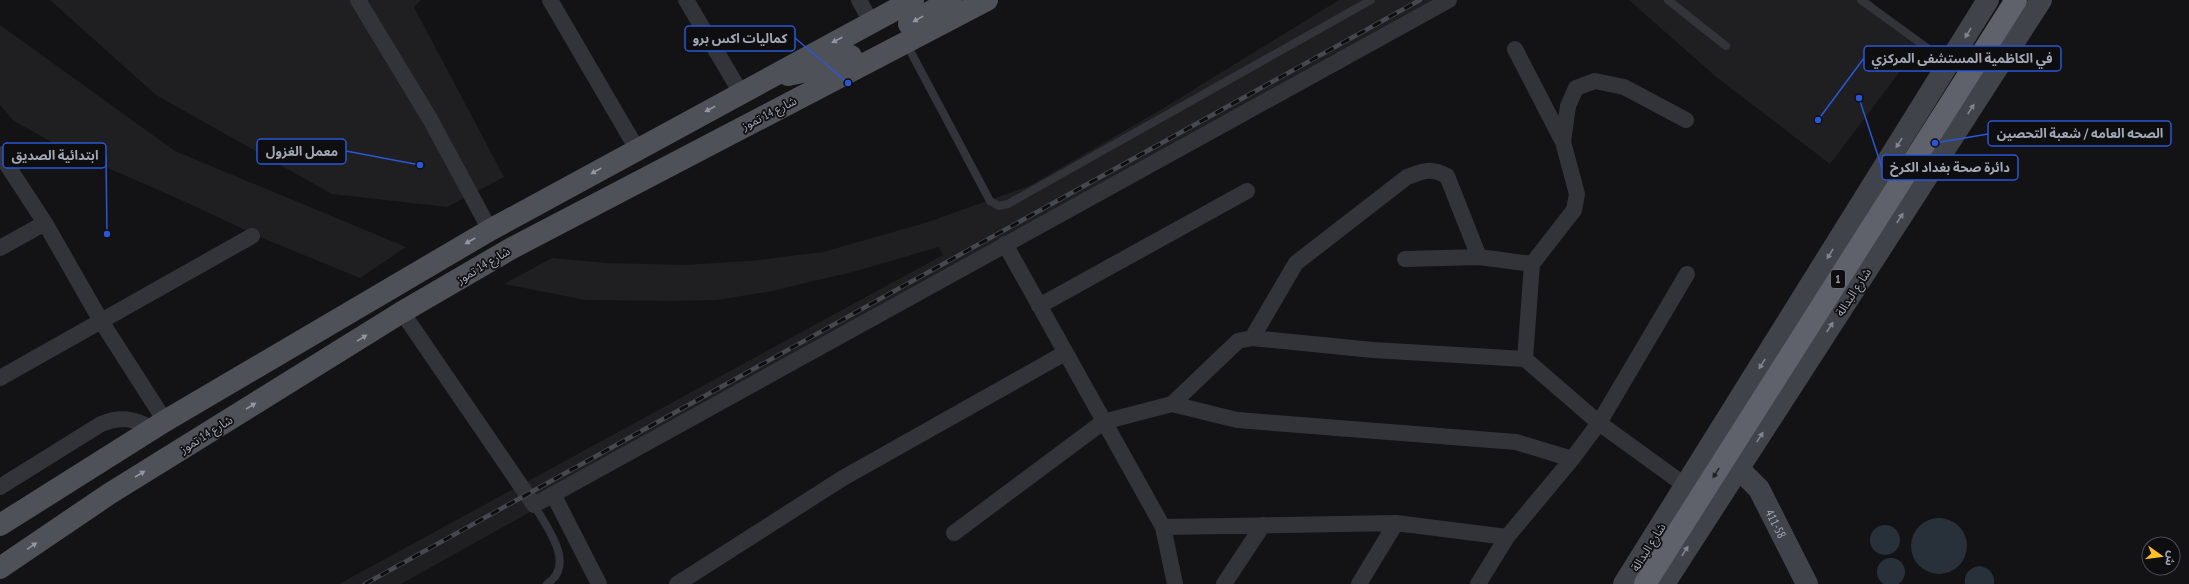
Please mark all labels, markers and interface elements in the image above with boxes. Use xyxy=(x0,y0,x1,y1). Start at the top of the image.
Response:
one-way arrow xyxy=(912,16,923,23)
callout: كماليات اكس برو xyxy=(685,26,795,51)
one-way arrow xyxy=(1964,27,1971,39)
text: كماليات اكس برو xyxy=(693,30,787,47)
one-way arrow xyxy=(831,37,843,44)
callout: في الكاظمية المستشفى المركزي xyxy=(1864,46,2061,71)
text: في الكاظمية المستشفى المركزي xyxy=(1871,50,2053,69)
street label: شارع 14 تموز xyxy=(738,93,800,136)
one-way arrow xyxy=(1967,103,1975,114)
one-way arrow xyxy=(705,106,716,113)
callout: الصحه العامه / شعبة التحصين xyxy=(1988,121,2171,146)
text: الصحه العامه / شعبة التحصين xyxy=(1997,125,2163,142)
one-way arrow xyxy=(1895,138,1903,148)
callout: معمل الغزول xyxy=(257,139,346,164)
callout: ابتدائية الصديق xyxy=(3,143,106,168)
text: معمل الغزول xyxy=(266,143,338,160)
text: ابتدائية الصديق xyxy=(12,147,98,164)
callout: دائرة صحة بغداد الكرخ xyxy=(1882,155,2018,180)
text: دائرة صحة بغداد الكرخ xyxy=(1890,159,2010,177)
one-way arrow xyxy=(590,168,602,175)
one-way arrow xyxy=(1897,212,1904,224)
one-way arrow xyxy=(464,238,476,245)
street label: شارع 14 تموز xyxy=(453,243,514,289)
one-way arrow xyxy=(1827,248,1834,260)
street label: شارع البدالة xyxy=(1832,265,1876,320)
road number: 1 xyxy=(1831,270,1845,288)
one-way arrow xyxy=(1826,322,1834,332)
one-way arrow xyxy=(356,334,368,341)
one-way arrow xyxy=(1758,358,1765,370)
one-way arrow xyxy=(246,402,256,410)
street label: شارع 14 تموز xyxy=(176,412,236,458)
one-way arrow xyxy=(1756,431,1764,442)
one-way arrow xyxy=(1712,467,1719,478)
one-way arrow xyxy=(135,470,145,478)
street label: 411-58 xyxy=(1763,507,1790,541)
street label: شارع البدالة xyxy=(1627,520,1670,575)
north arrow xyxy=(2141,536,2181,576)
one-way arrow xyxy=(27,542,37,550)
one-way arrow xyxy=(1682,545,1689,557)
text: ش xyxy=(2162,549,2179,567)

